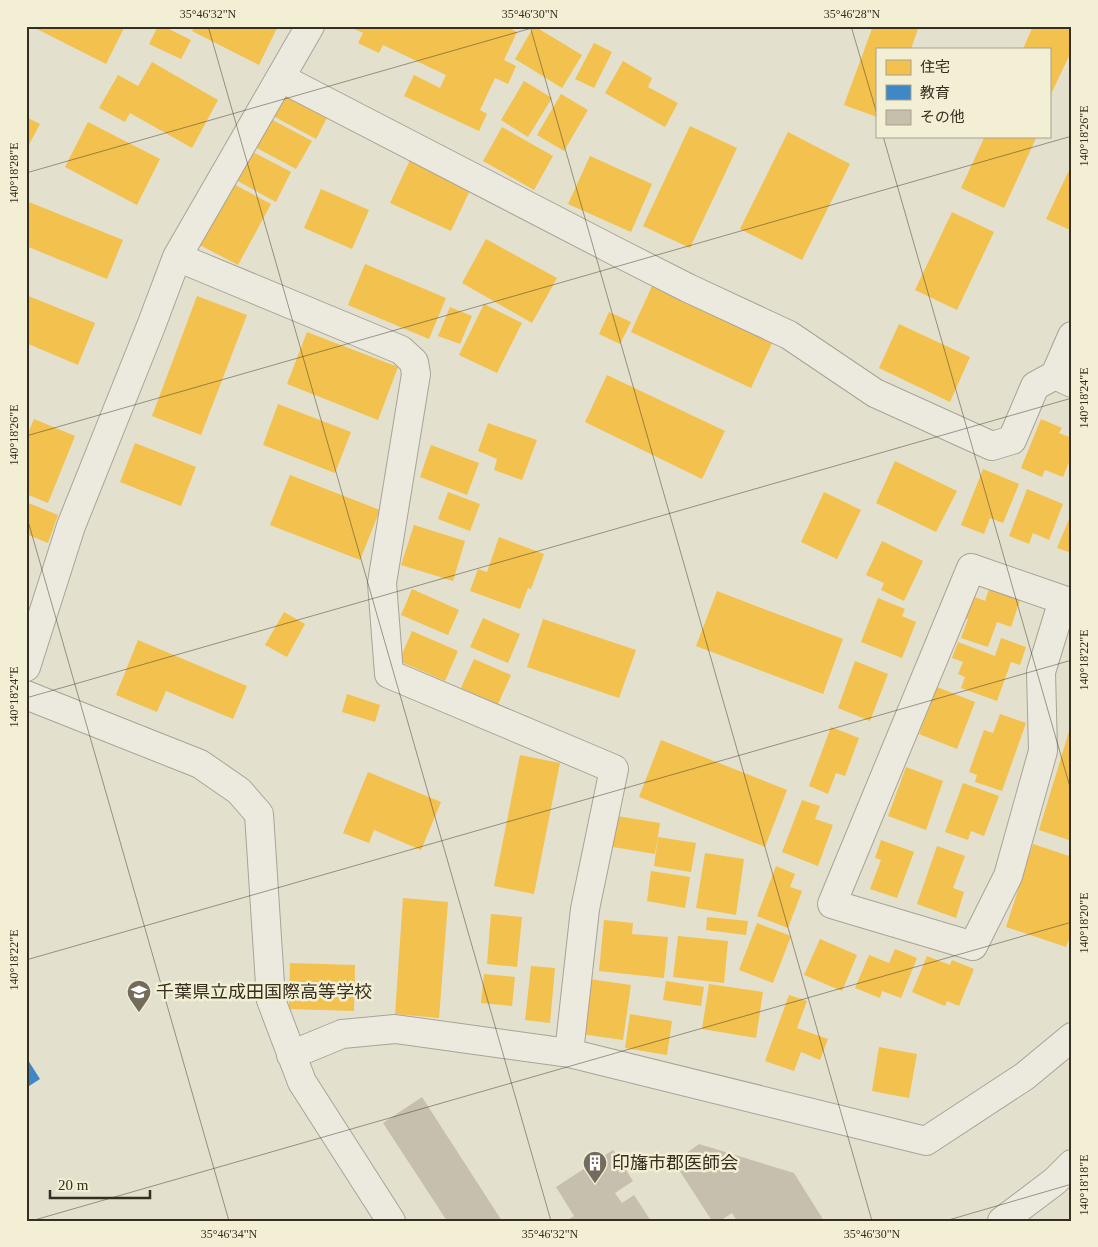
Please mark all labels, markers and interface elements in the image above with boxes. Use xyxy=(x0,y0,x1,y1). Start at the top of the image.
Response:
text: 35°46'32"N xyxy=(180,7,237,21)
text: 35°46'30"N xyxy=(502,7,559,21)
text: 35°46'28"N xyxy=(824,7,881,21)
legend xyxy=(876,48,1050,138)
text: 住宅 xyxy=(920,59,950,75)
text: 教育 xyxy=(920,85,950,101)
text: 140°18'26"E xyxy=(1077,105,1091,167)
text: その他 xyxy=(920,109,965,125)
text: 140°18'28"E xyxy=(7,142,21,204)
text: 140°18'24"E xyxy=(1077,367,1091,429)
text: 140°18'26"E xyxy=(7,404,21,466)
text: 140°18'22"E xyxy=(1077,629,1091,691)
text: 140°18'24"E xyxy=(7,666,21,728)
text: 140°18'20"E xyxy=(1077,892,1091,954)
text: 140°18'22"E xyxy=(7,929,21,991)
school or university icon: 千葉県立成田国際高等学校 xyxy=(126,979,152,1013)
place label: 千葉県立成田国際高等学校 xyxy=(156,982,372,1002)
building icon: 印旛市郡医師会 xyxy=(582,1150,608,1184)
place label: 印旛市郡医師会 xyxy=(612,1153,738,1173)
text: 140°18'18"E xyxy=(1077,1154,1091,1216)
scale bar xyxy=(50,1167,150,1199)
text: 20 m xyxy=(58,1177,89,1193)
text: 35°46'34"N xyxy=(201,1227,258,1241)
text: 35°46'32"N xyxy=(522,1227,579,1241)
text: 35°46'30"N xyxy=(844,1227,901,1241)

